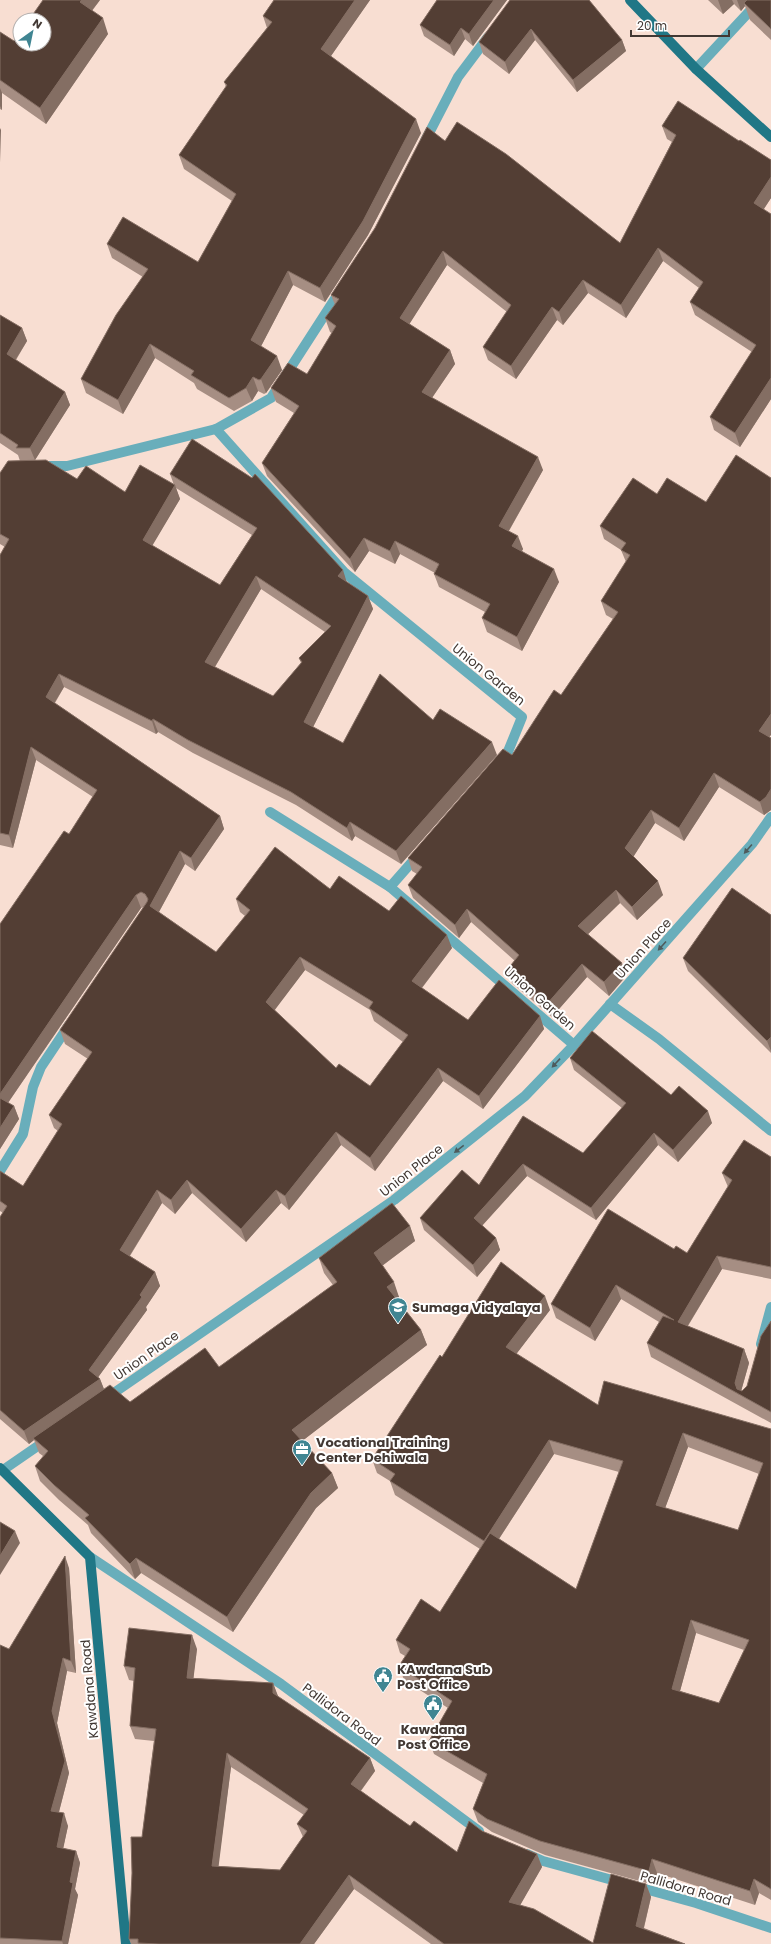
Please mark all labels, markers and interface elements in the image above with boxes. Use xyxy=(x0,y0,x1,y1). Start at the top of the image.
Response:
north arrow xyxy=(12,12,52,52)
scale bar xyxy=(631,12,729,38)
text: N xyxy=(30,15,45,33)
text: 20 m xyxy=(637,17,667,34)
street label: Union Garden xyxy=(448,639,529,710)
one-way arrow xyxy=(744,843,753,854)
street label: Union Place xyxy=(611,914,676,983)
one-way arrow xyxy=(657,941,666,951)
street label: Union Garden xyxy=(500,962,580,1035)
one-way arrow xyxy=(552,1058,561,1069)
street label: Union Place xyxy=(376,1140,447,1201)
one-way arrow xyxy=(453,1145,464,1153)
school or university icon: Sumaga Vidyalaya xyxy=(387,1296,409,1324)
place label: Sumaga Vidyalaya xyxy=(412,1298,541,1317)
street label: Union Place xyxy=(110,1326,183,1385)
place label: Vocational Training Center Dehiwala xyxy=(316,1433,448,1467)
office icon: Vocational Training Center Dehiwala xyxy=(291,1438,313,1466)
street label: Kawdana Road xyxy=(76,1639,103,1739)
place label: KAwdana Sub Post Office xyxy=(397,1660,491,1694)
public building icon: KAwdana Sub Post Office xyxy=(372,1665,394,1693)
street label: Pallidora Road xyxy=(298,1679,385,1750)
public building icon: Kawdana Post Office xyxy=(422,1693,444,1721)
place label: Kawdana Post Office xyxy=(398,1720,468,1754)
street label: Pallidora Road xyxy=(638,1866,734,1911)

